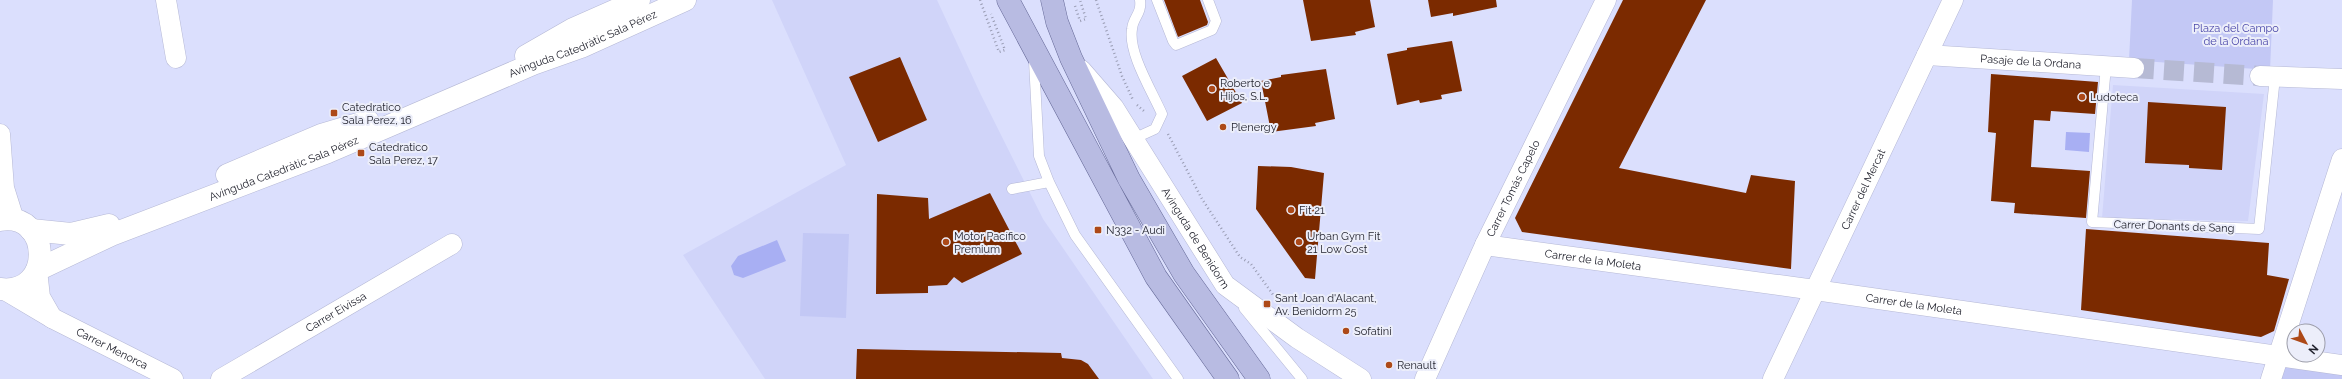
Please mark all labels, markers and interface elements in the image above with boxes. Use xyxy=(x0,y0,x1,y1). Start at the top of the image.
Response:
street label: Avinguda Catedràtic Sala Pérez xyxy=(507,7,659,81)
park label: Plaza del Campo de la Ordana xyxy=(2193,22,2279,48)
street label: Pasaje de la Ordana xyxy=(1980,52,2082,72)
place label: Roberto e Hijos, S.L. xyxy=(1220,77,1271,103)
marker: Roberto e Hijos, S.L. xyxy=(1207,84,1217,94)
place label: Ludoteca xyxy=(2090,91,2138,104)
marker: Ludoteca xyxy=(2077,92,2087,102)
place label: Catedratico Sala Perez, 16 xyxy=(342,101,412,127)
marker: Catedratico Sala Perez, 16 xyxy=(329,108,339,118)
place label: Plenergy xyxy=(1231,121,1277,134)
marker: Plenergy xyxy=(1218,122,1228,132)
street label: Avinguda Catedràtic Sala Pérez xyxy=(207,133,361,204)
street label: Carrer Tomás Capelo xyxy=(1484,138,1543,239)
place label: Catedratico Sala Perez, 17 xyxy=(369,141,438,167)
street label: Carrer del Mercat xyxy=(1839,147,1888,232)
marker: Catedratico Sala Perez, 17 xyxy=(356,148,366,158)
street label: Avinguda de Benidorm xyxy=(1159,185,1232,291)
place label: Fit 21 xyxy=(1299,204,1325,217)
marker: Fit 21 xyxy=(1286,205,1296,215)
street label: Carrer Donants de Sang xyxy=(2113,218,2235,235)
place label: N332 - Audi xyxy=(1106,224,1165,237)
marker: N332 - Audi xyxy=(1093,225,1103,235)
place label: Motor Pacífico Premium xyxy=(954,230,1026,256)
place label: Urban Gym Fit 21 Low Cost xyxy=(1307,230,1381,256)
marker: Motor Pacífico Premium xyxy=(941,237,951,247)
marker: Urban Gym Fit 21 Low Cost xyxy=(1294,237,1304,247)
street label: Carrer de la Moleta xyxy=(1544,247,1642,273)
street label: Carrer Eivissa xyxy=(303,290,369,335)
street label: Carrer de la Moleta xyxy=(1865,291,1963,318)
place label: Sant Joan d'Alacant, Av. Benidorm 25 xyxy=(1275,292,1376,318)
marker: Sant Joan d'Alacant, Av. Benidorm 25 xyxy=(1262,299,1272,309)
north arrow xyxy=(2286,323,2326,363)
street label: Carrer Menorca xyxy=(74,325,150,372)
place label: Sofatini xyxy=(1354,325,1392,338)
marker: Sofatini xyxy=(1341,326,1351,336)
text: N xyxy=(2306,342,2321,357)
place label: Renault xyxy=(1397,359,1436,372)
marker: Renault xyxy=(1384,360,1394,370)

